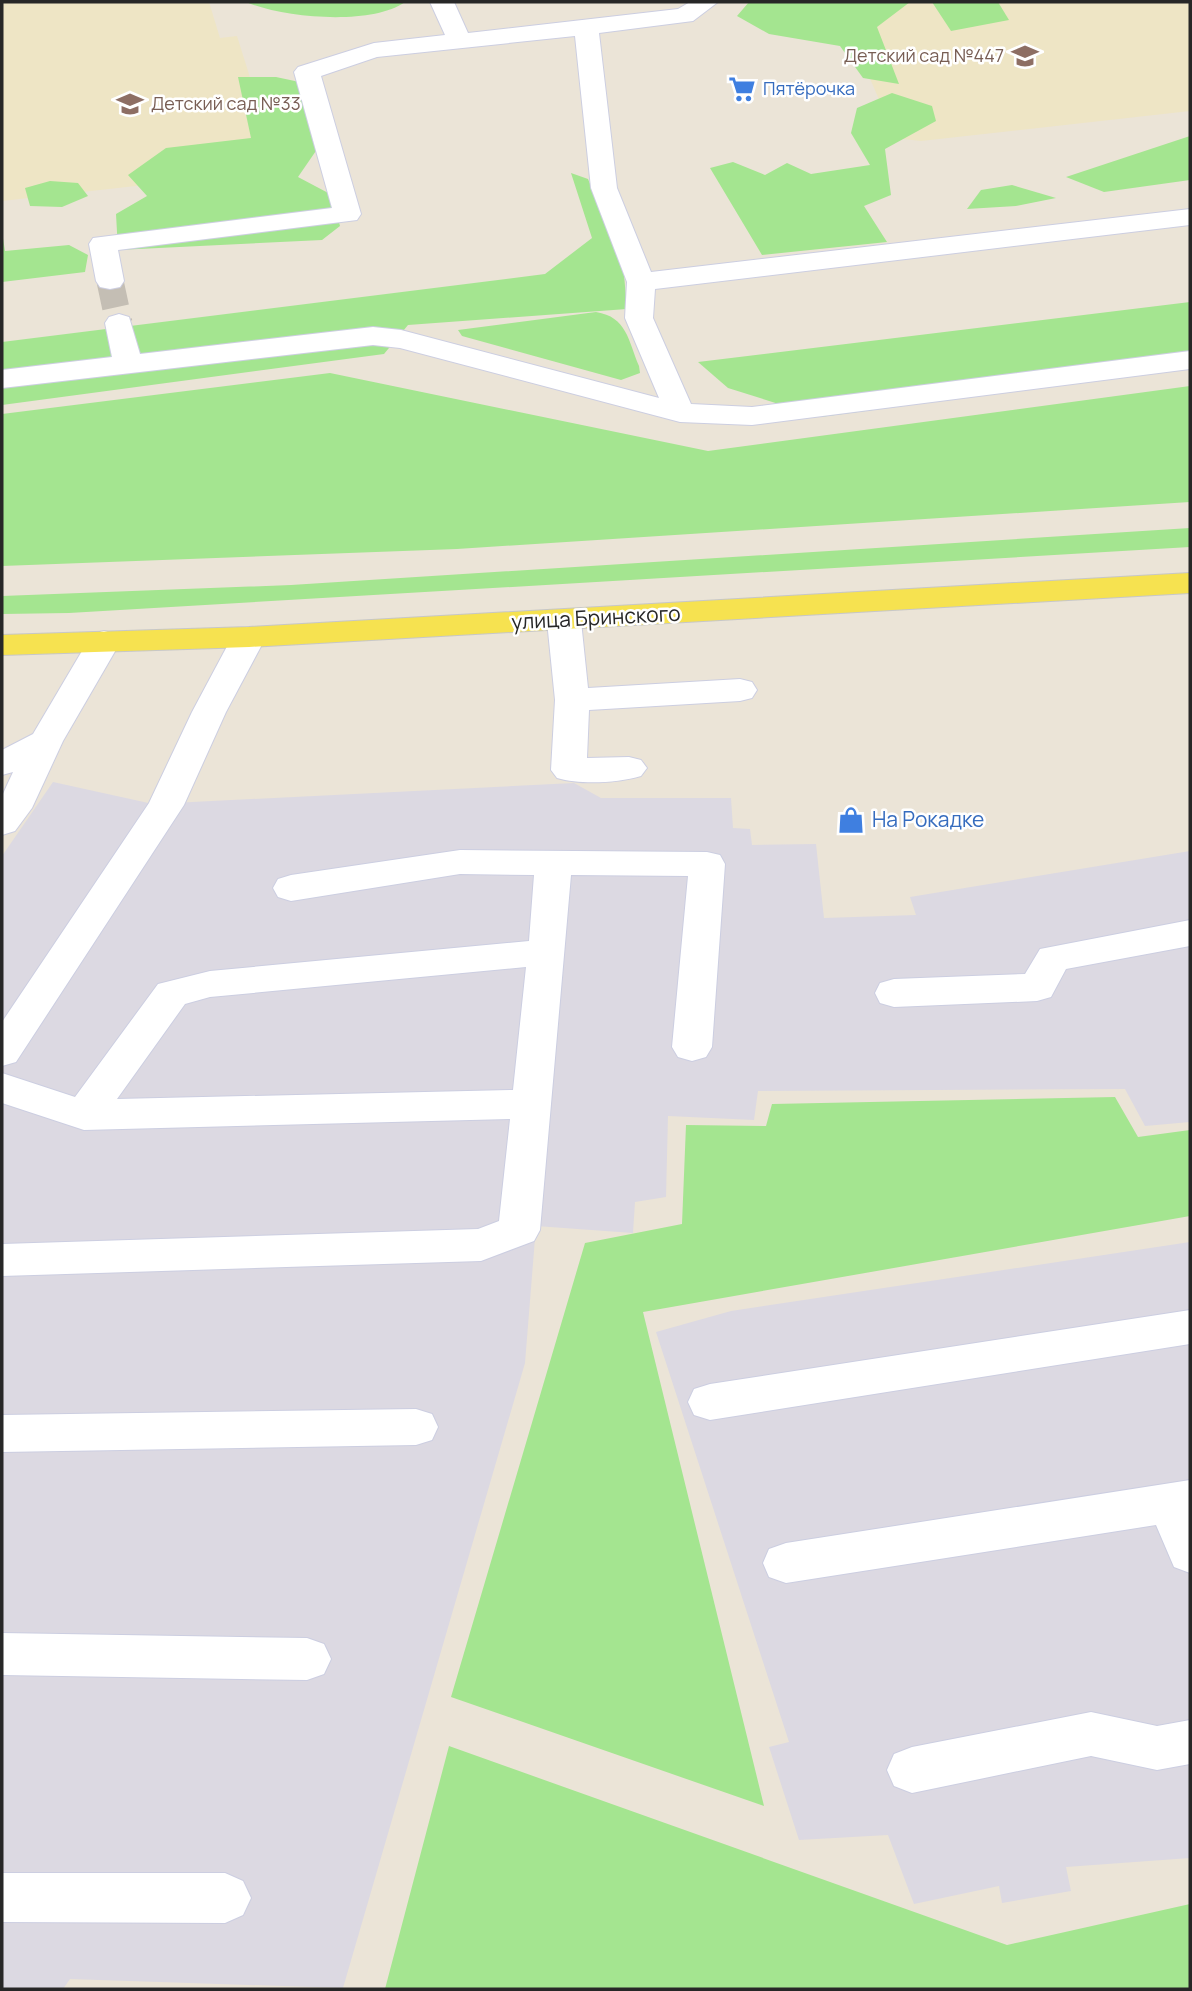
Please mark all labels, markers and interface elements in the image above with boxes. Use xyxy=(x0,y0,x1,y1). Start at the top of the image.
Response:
school or university icon: Детский сад №447 xyxy=(1010,41,1040,71)
place label: Детский сад №447 xyxy=(844,43,1004,67)
supermarket icon: Пятёрочка xyxy=(727,74,757,104)
place label: Пятёрочка xyxy=(763,76,855,100)
school or university icon: Детский сад №33 xyxy=(115,89,145,119)
place label: Детский сад №33 xyxy=(151,91,301,115)
street label: улица Бринского xyxy=(511,599,681,635)
shop icon: На Рокадке xyxy=(836,805,866,835)
place label: На Рокадке xyxy=(872,805,984,833)

